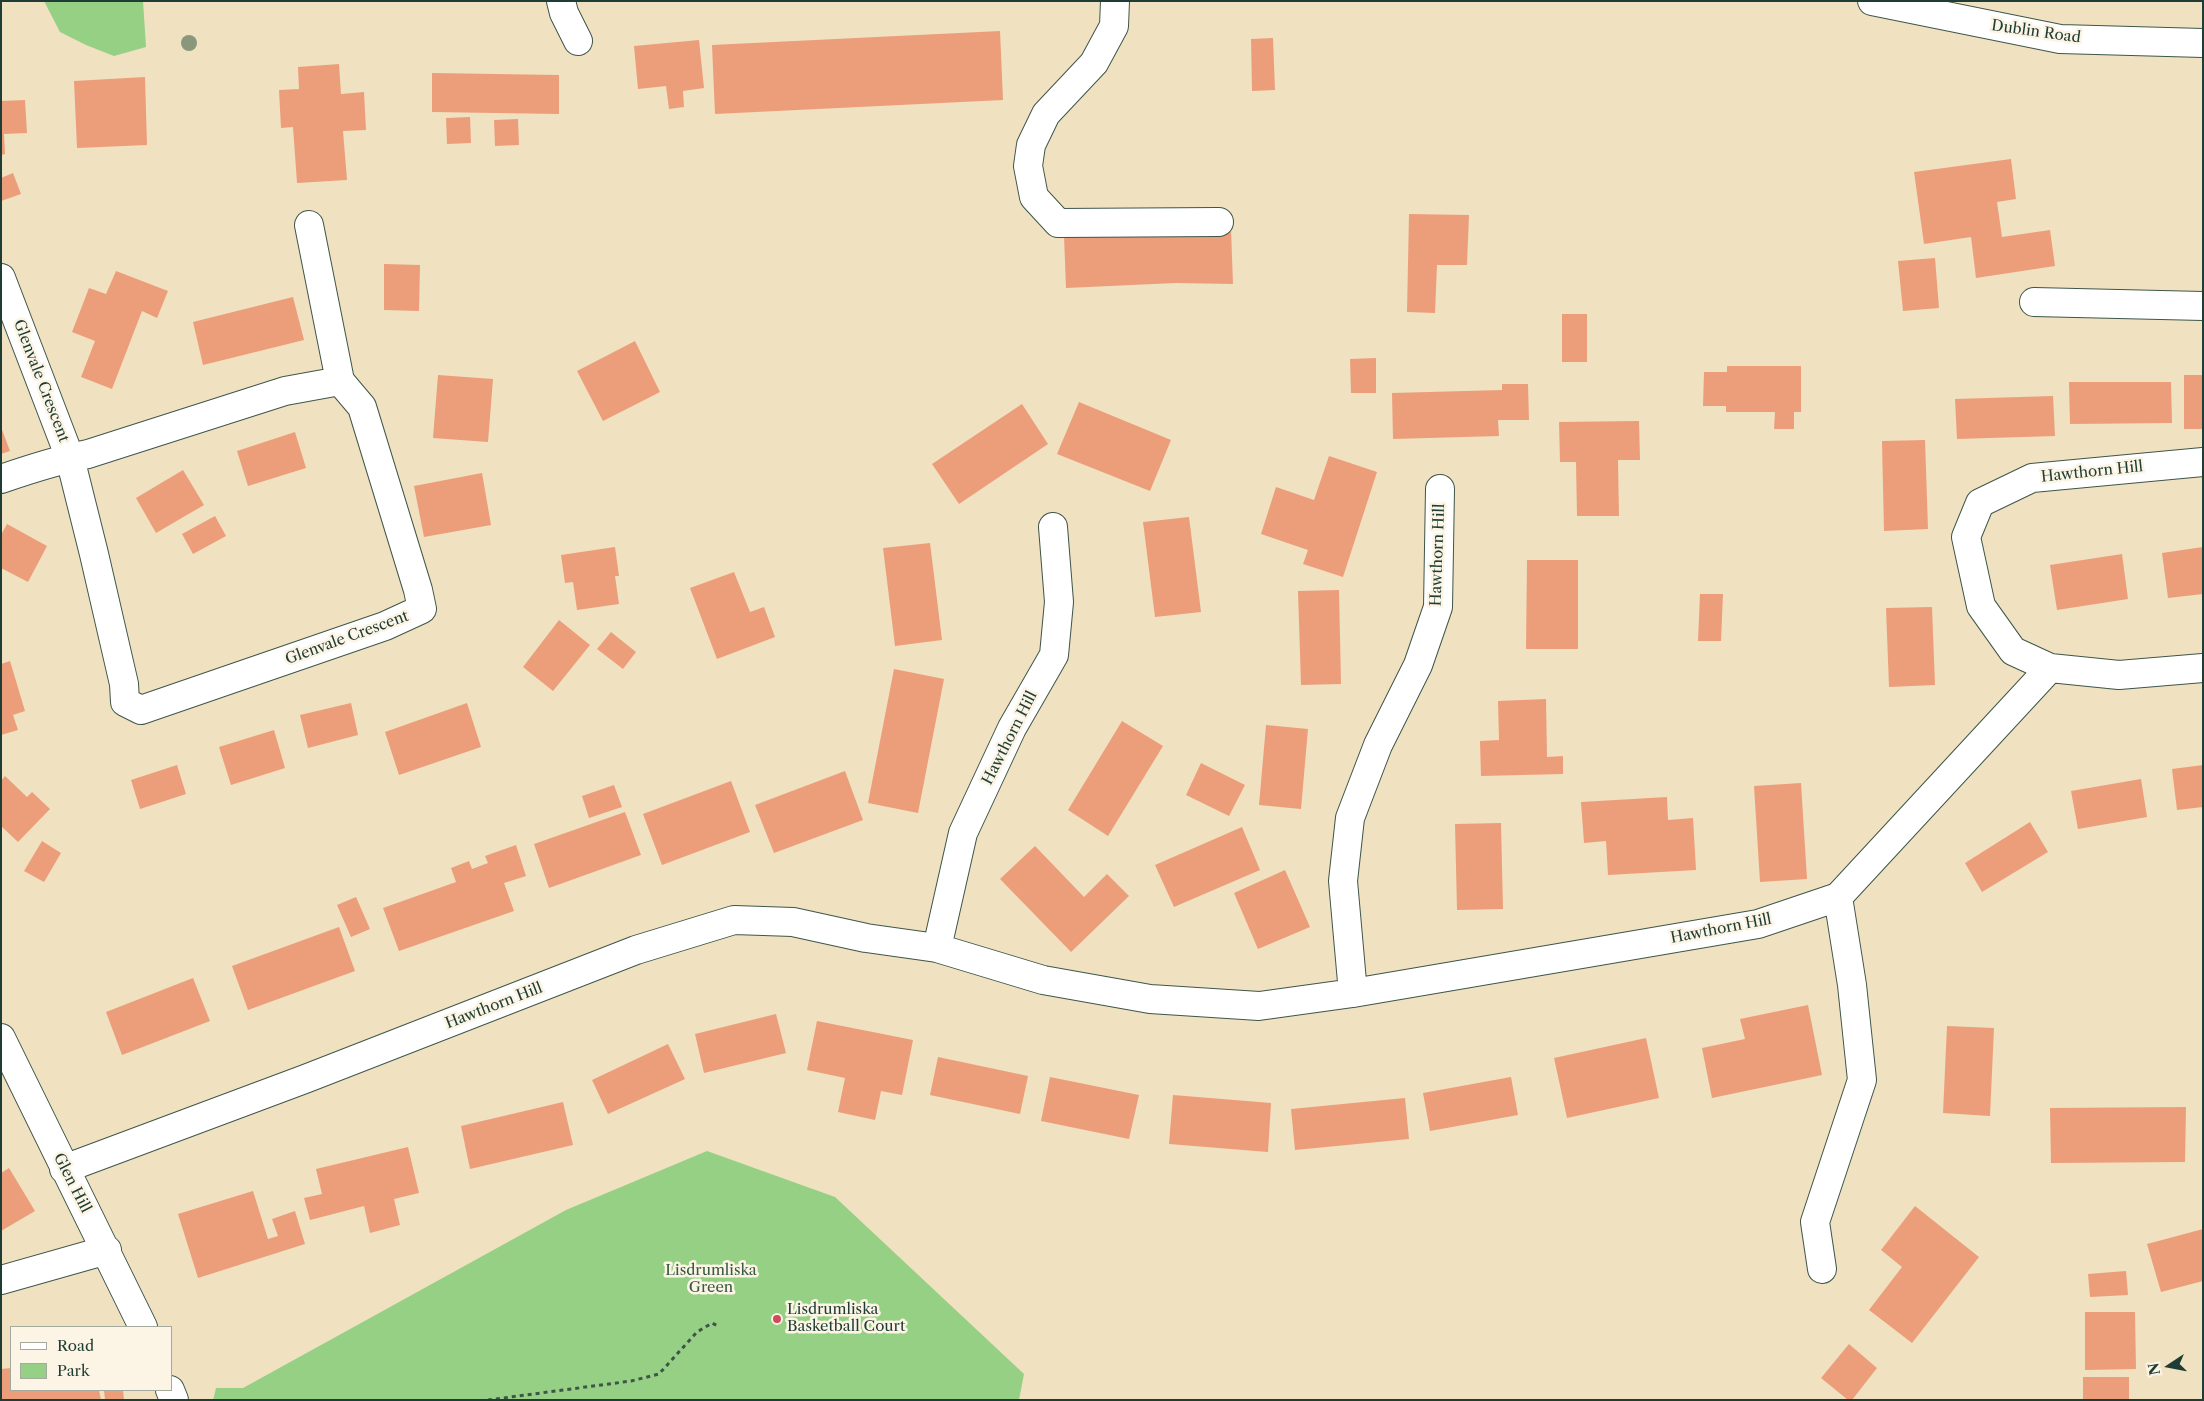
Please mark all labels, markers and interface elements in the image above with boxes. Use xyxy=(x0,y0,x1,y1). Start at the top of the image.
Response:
street label: Dublin Road xyxy=(1990,17,2082,47)
street label: Glenvale Crescent xyxy=(9,317,73,445)
street label: Hawthorn Hill xyxy=(2040,458,2144,486)
street label: Hawthorn Hill xyxy=(1427,503,1449,607)
street label: Glenvale Crescent xyxy=(283,607,411,669)
street label: Hawthorn Hill xyxy=(979,688,1041,788)
street label: Hawthorn Hill xyxy=(1669,910,1773,948)
street label: Hawthorn Hill xyxy=(443,979,545,1033)
street label: Glen Hill xyxy=(49,1150,95,1216)
park label: Lisdrumliska Green xyxy=(665,1262,757,1297)
place label: Lisdrumliska Basketball Court xyxy=(787,1301,905,1336)
marker: Lisdrumliska Basketball Court xyxy=(771,1313,783,1325)
legend xyxy=(10,1326,172,1391)
text: Road xyxy=(57,1336,94,1355)
north arrow xyxy=(2144,1341,2194,1391)
text: Park xyxy=(57,1361,90,1380)
text: N xyxy=(2144,1361,2164,1377)

